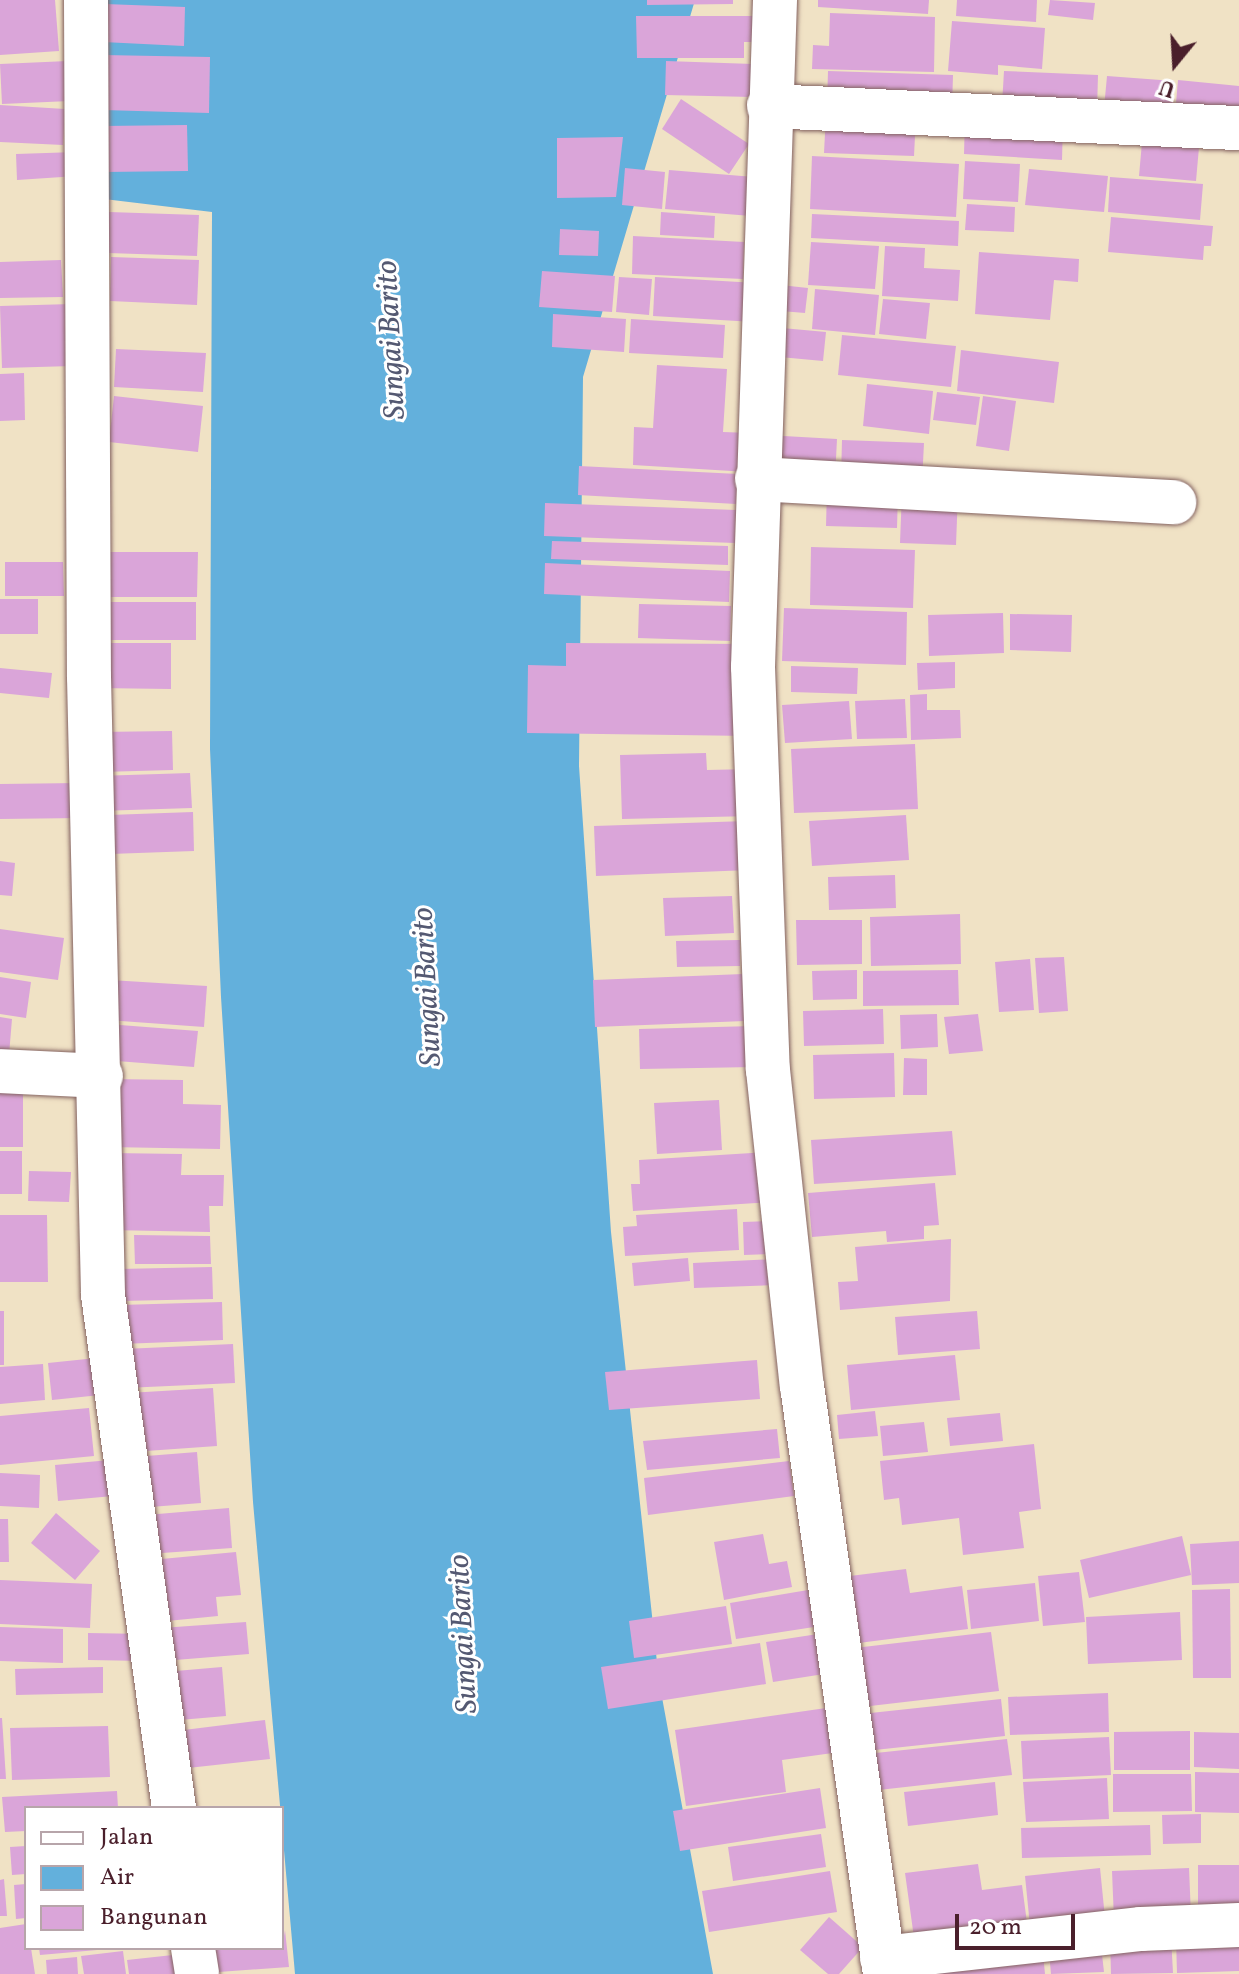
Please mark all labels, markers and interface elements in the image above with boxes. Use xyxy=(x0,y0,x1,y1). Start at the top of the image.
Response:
north arrow xyxy=(1135,24,1215,104)
text: U xyxy=(1155,70,1179,104)
water label: Sungai Barito xyxy=(370,260,414,420)
water label: Sungai Barito xyxy=(406,907,450,1067)
water label: Sungai Barito xyxy=(442,1554,486,1714)
legend xyxy=(24,1806,284,1950)
text: Jalan xyxy=(100,1821,153,1855)
text: Air xyxy=(100,1861,134,1895)
scale bar xyxy=(959,1898,1079,1948)
text: Bangunan xyxy=(100,1901,208,1935)
text: 20 m xyxy=(969,1911,1022,1945)

